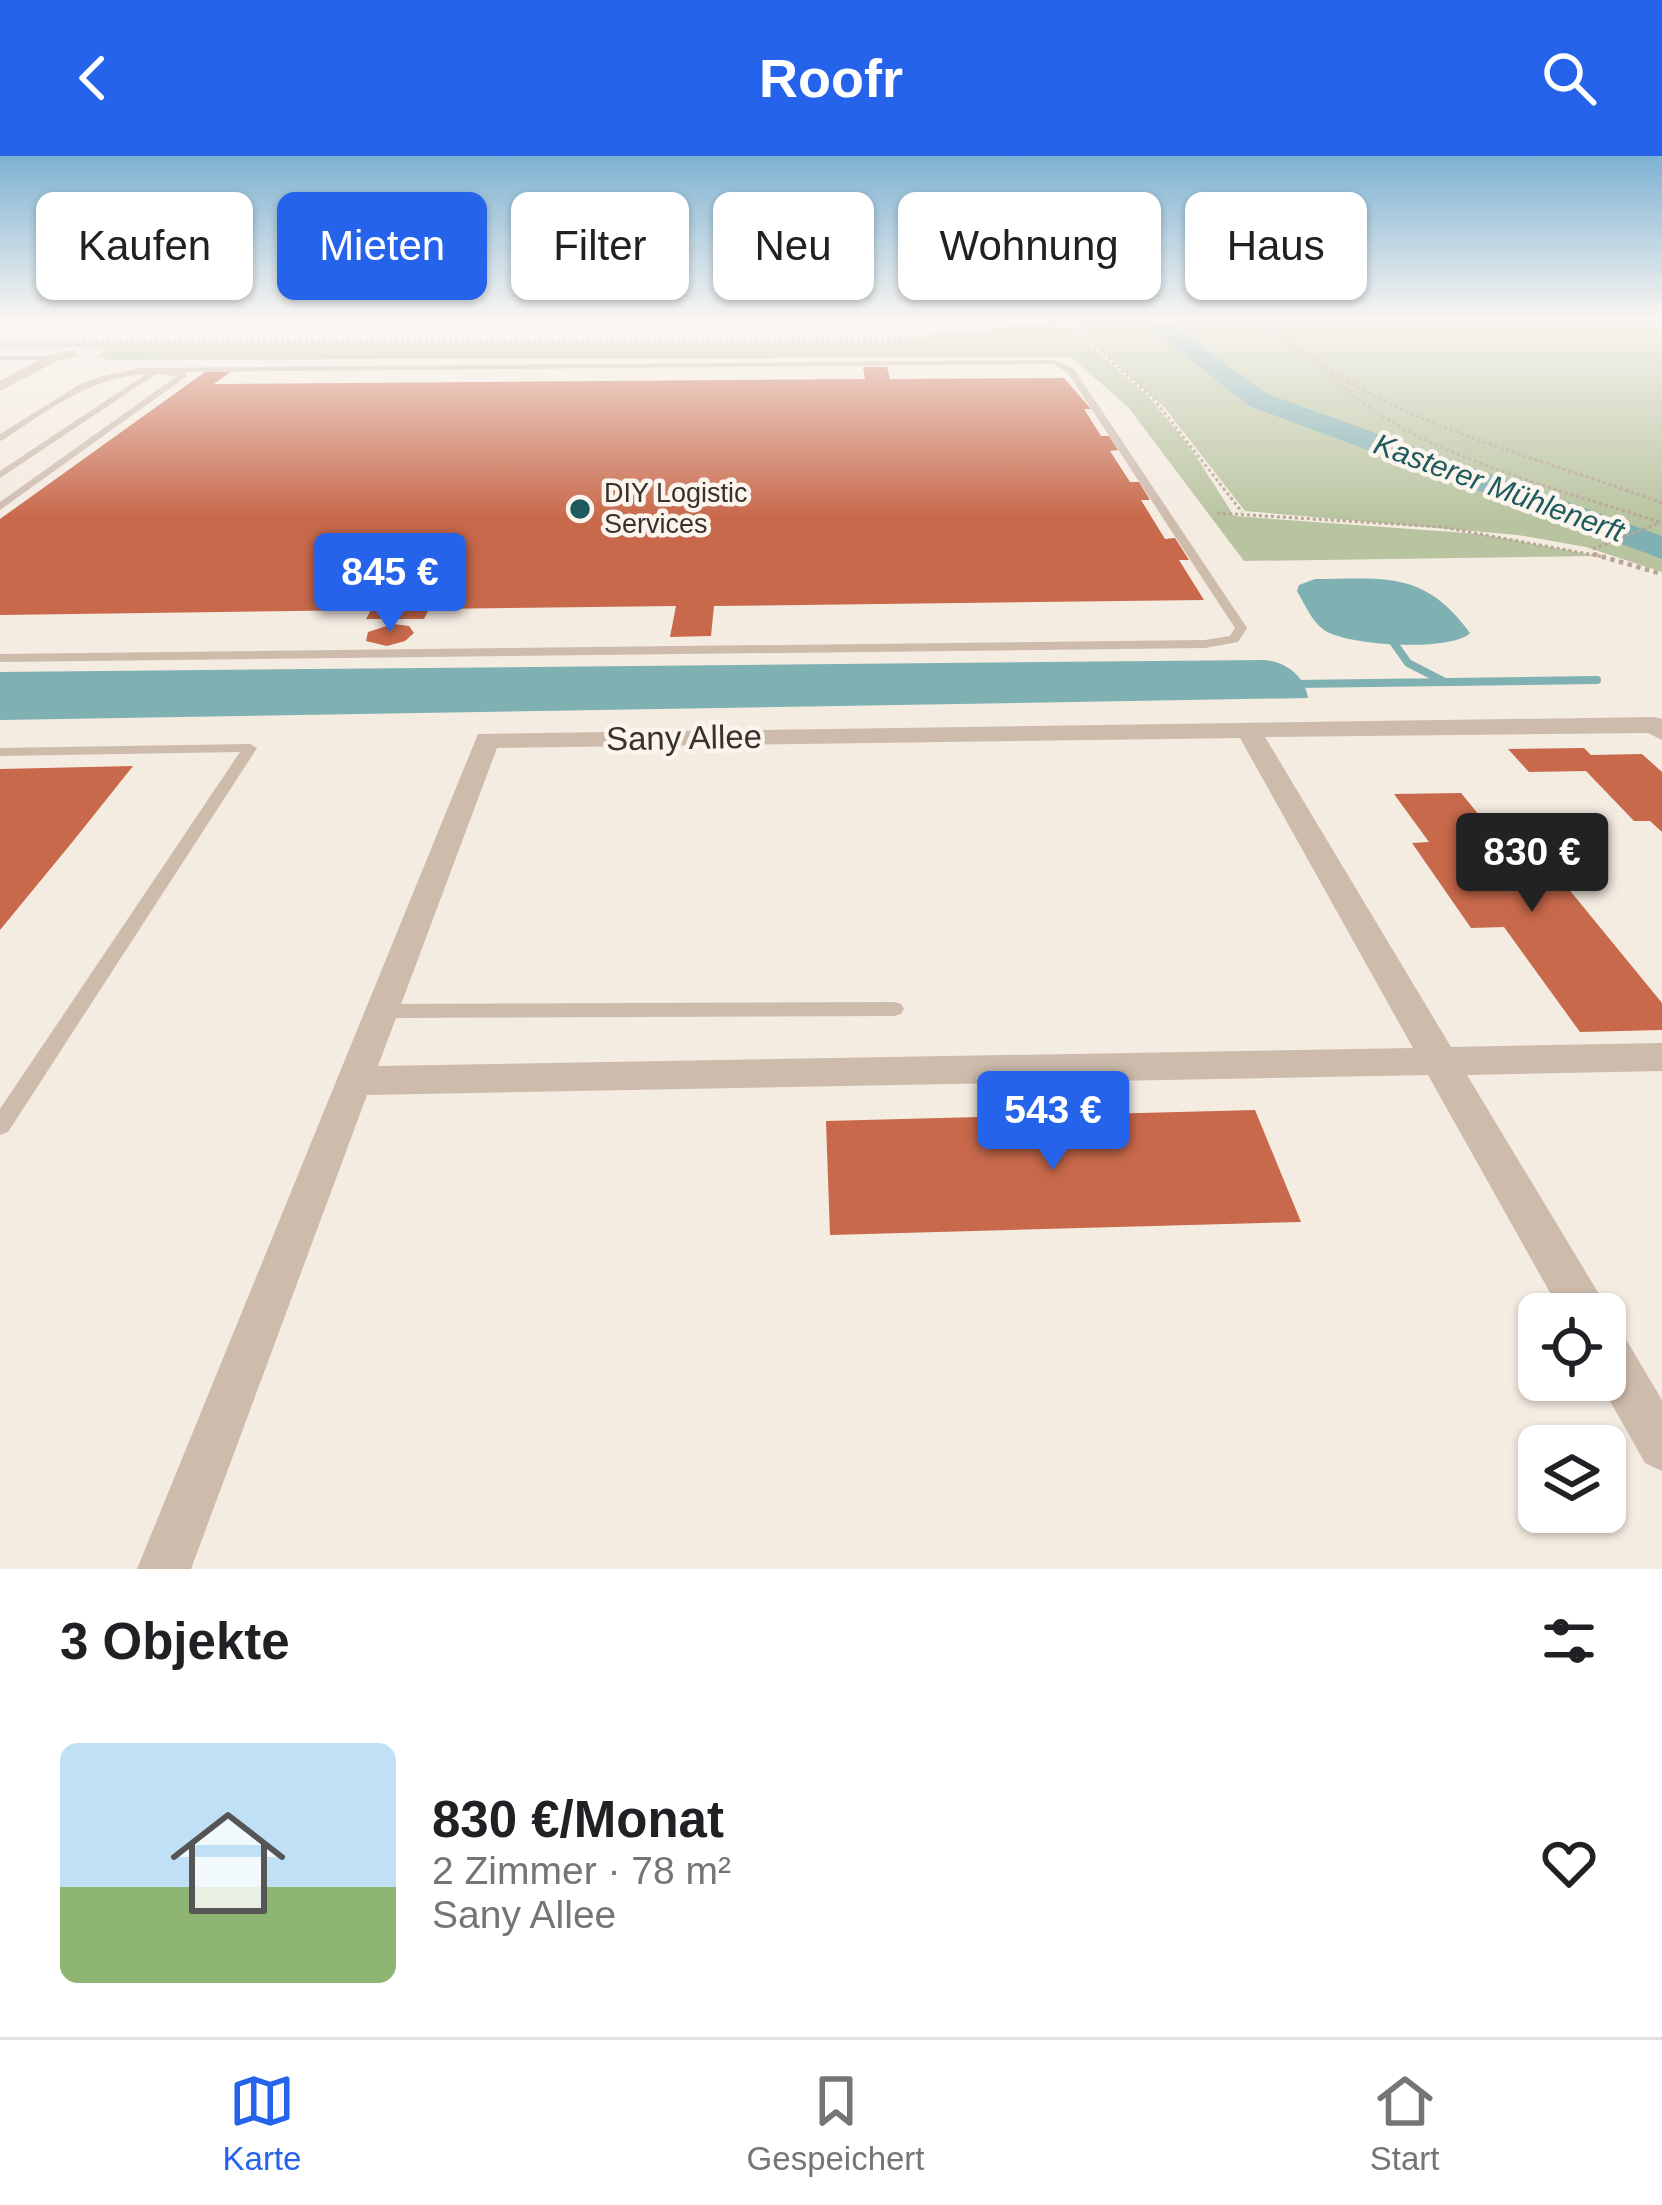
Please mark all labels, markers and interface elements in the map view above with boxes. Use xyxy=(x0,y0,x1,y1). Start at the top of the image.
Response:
icon: back xyxy=(60,45,126,111)
icon: search xyxy=(1536,45,1602,111)
text: Roofr xyxy=(759,48,903,108)
chip: Kaufen xyxy=(36,192,253,300)
chip: Mieten xyxy=(277,192,487,300)
chip: Filter xyxy=(511,192,689,300)
chip: Neu xyxy=(713,192,874,300)
chip: Wohnung xyxy=(898,192,1161,300)
chip: Haus xyxy=(1185,192,1367,300)
water label: Kasterer Mühlenerft xyxy=(1370,427,1630,549)
place label: DIY Logistic Services xyxy=(604,478,748,539)
marker: DIY Logistic Services xyxy=(567,496,593,522)
pin: 845 € xyxy=(306,533,474,635)
text: 845 € xyxy=(341,550,439,593)
street label: Sany Allee xyxy=(606,718,762,757)
pin: 830 € xyxy=(1448,813,1616,915)
text: 830 € xyxy=(1483,830,1581,873)
pin: 543 € xyxy=(969,1071,1137,1173)
text: 543 € xyxy=(1004,1088,1102,1131)
map controls xyxy=(1518,1293,1626,1533)
button: locate xyxy=(1518,1293,1626,1401)
button: layers xyxy=(1518,1425,1626,1533)
icon: filters xyxy=(1536,1608,1602,1674)
text: 3 Objekte xyxy=(60,1613,290,1670)
icon: home xyxy=(156,1791,300,1935)
text: 830 €/Monat xyxy=(432,1791,724,1848)
icon: heart xyxy=(1536,1830,1602,1896)
text: 2 Zimmer · 78 m² xyxy=(432,1849,731,1892)
text: Sany Allee xyxy=(432,1893,616,1936)
tab: Karte xyxy=(223,2068,301,2178)
tab: Gespeichert xyxy=(747,2068,925,2178)
tab: Start xyxy=(1370,2068,1439,2178)

